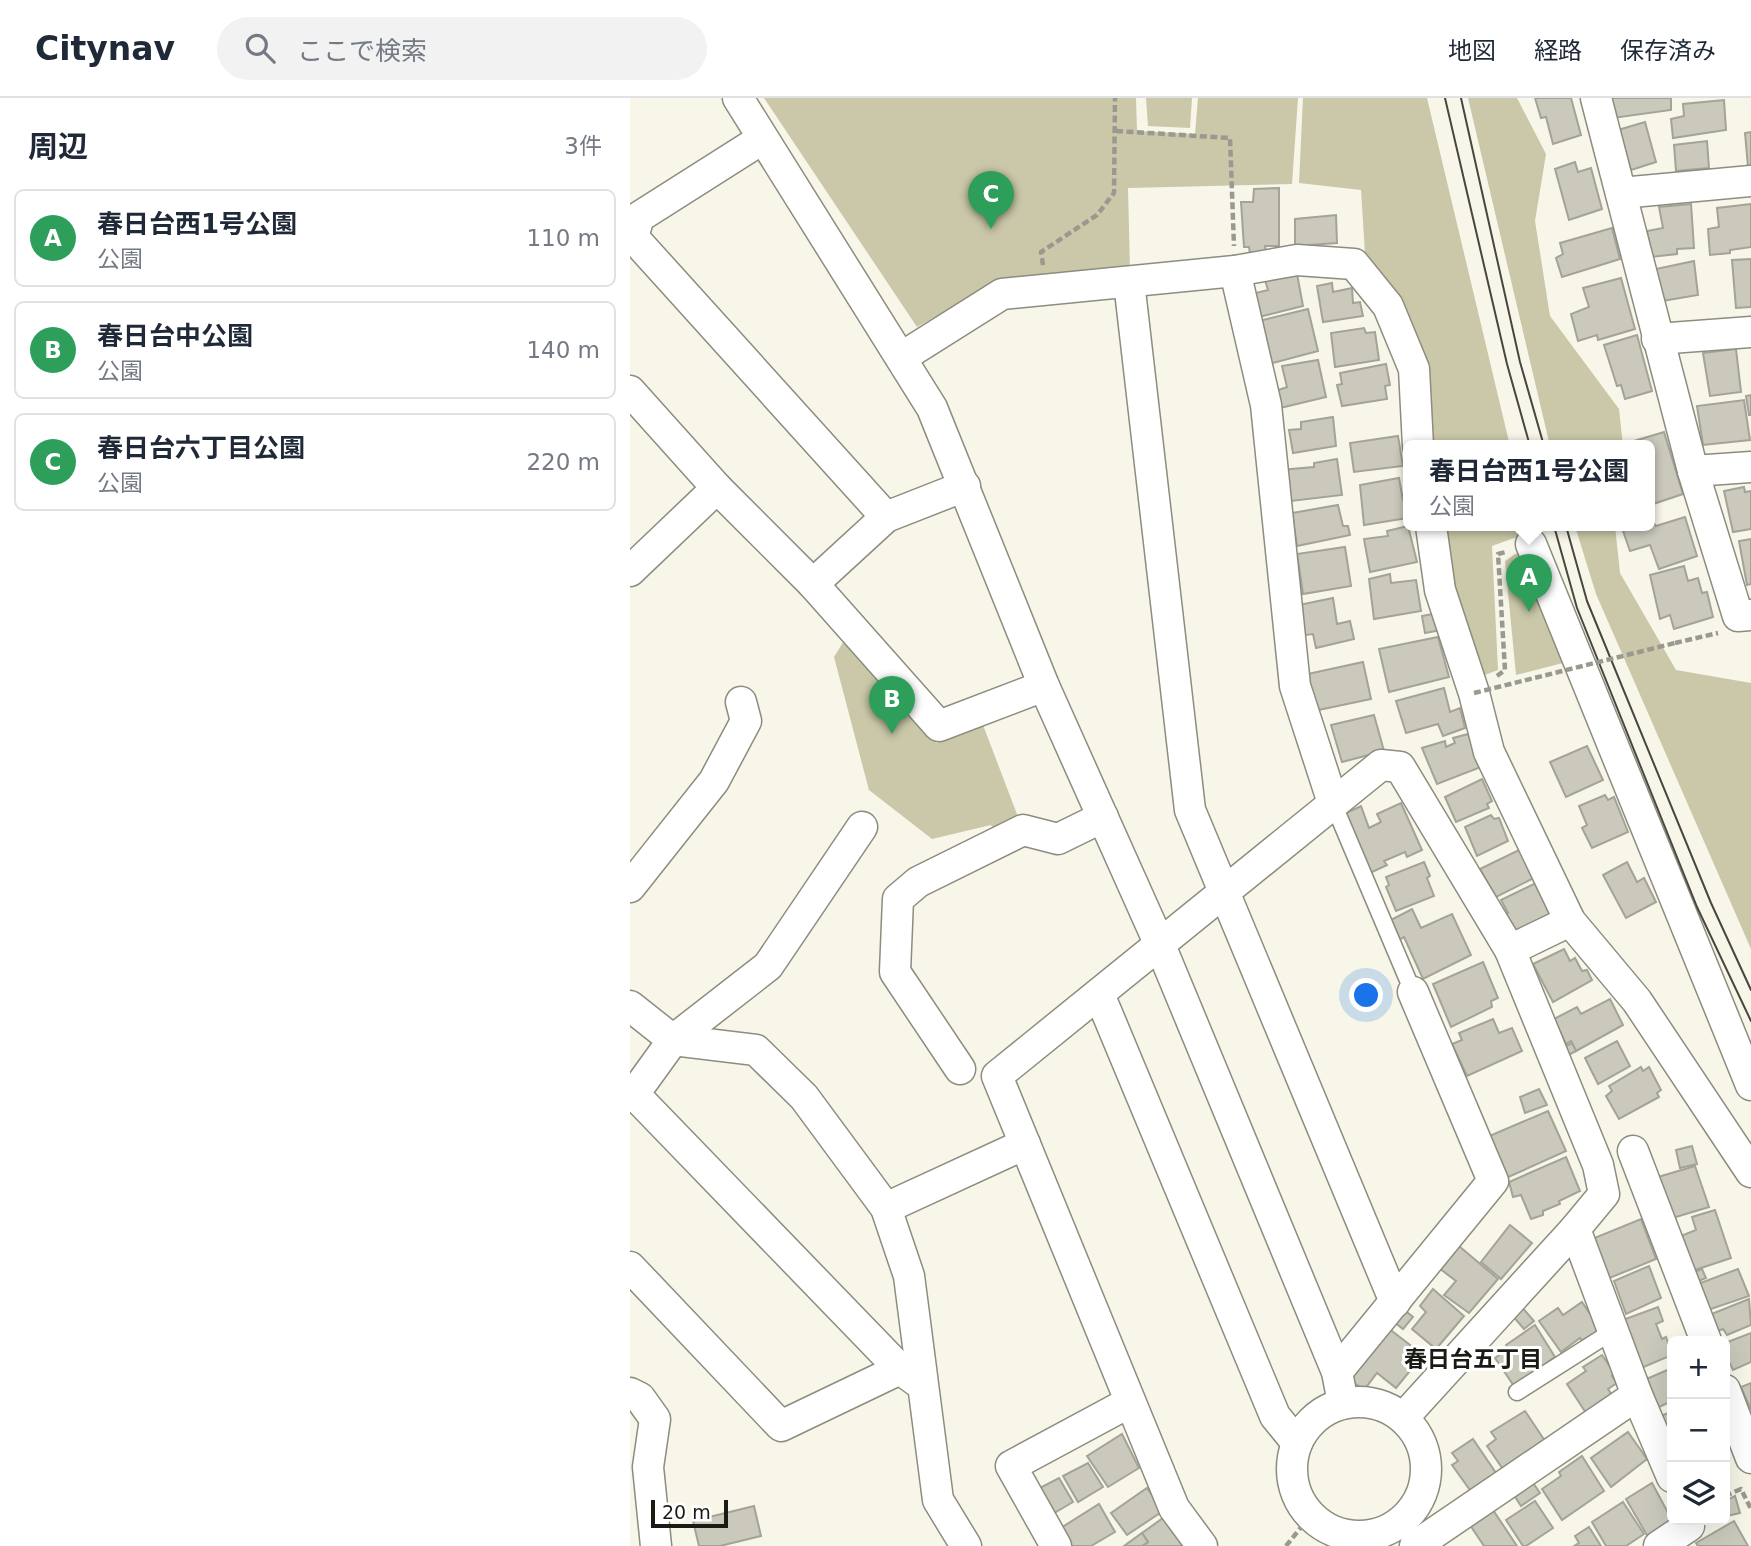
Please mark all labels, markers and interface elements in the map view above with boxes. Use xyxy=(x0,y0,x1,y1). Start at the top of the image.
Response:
search box xyxy=(217,17,707,80)
text: Citynav xyxy=(35,29,175,68)
icon: search xyxy=(241,29,279,67)
text: ここで検索 xyxy=(297,36,427,66)
text: 地図 xyxy=(1448,37,1496,65)
text: 経路 xyxy=(1534,37,1582,65)
text: 保存済み xyxy=(1620,37,1716,65)
text: 周辺 xyxy=(28,129,88,164)
text: 3件 xyxy=(564,133,602,159)
pin: C xyxy=(968,171,1014,229)
text: 春日台西1号公園 xyxy=(97,209,297,239)
text: A xyxy=(44,225,62,251)
text: 110 m xyxy=(526,225,600,251)
text: 公園 xyxy=(97,246,143,272)
text: 春日台中公園 xyxy=(97,321,253,351)
text: B xyxy=(44,337,62,363)
text: 140 m xyxy=(526,337,600,363)
text: 公園 xyxy=(97,358,143,384)
text: 春日台六丁目公園 xyxy=(97,433,305,463)
popup xyxy=(1403,440,1655,531)
text: C xyxy=(45,449,61,475)
text: 220 m xyxy=(526,449,600,475)
text: 春日台西1号公園 xyxy=(1429,456,1629,486)
text: 公園 xyxy=(97,470,143,496)
text: 公園 xyxy=(1429,493,1475,519)
pin: A xyxy=(1506,554,1552,612)
pin: B xyxy=(869,676,915,734)
your location xyxy=(1349,978,1383,1012)
map controls xyxy=(1667,1336,1730,1525)
button: + xyxy=(1667,1336,1730,1399)
district label: 春日台五丁目 xyxy=(1404,1346,1542,1372)
button: − xyxy=(1667,1399,1730,1462)
button: layers xyxy=(1667,1462,1730,1525)
scale bar xyxy=(651,1497,728,1529)
text: 20 m xyxy=(662,1501,711,1523)

